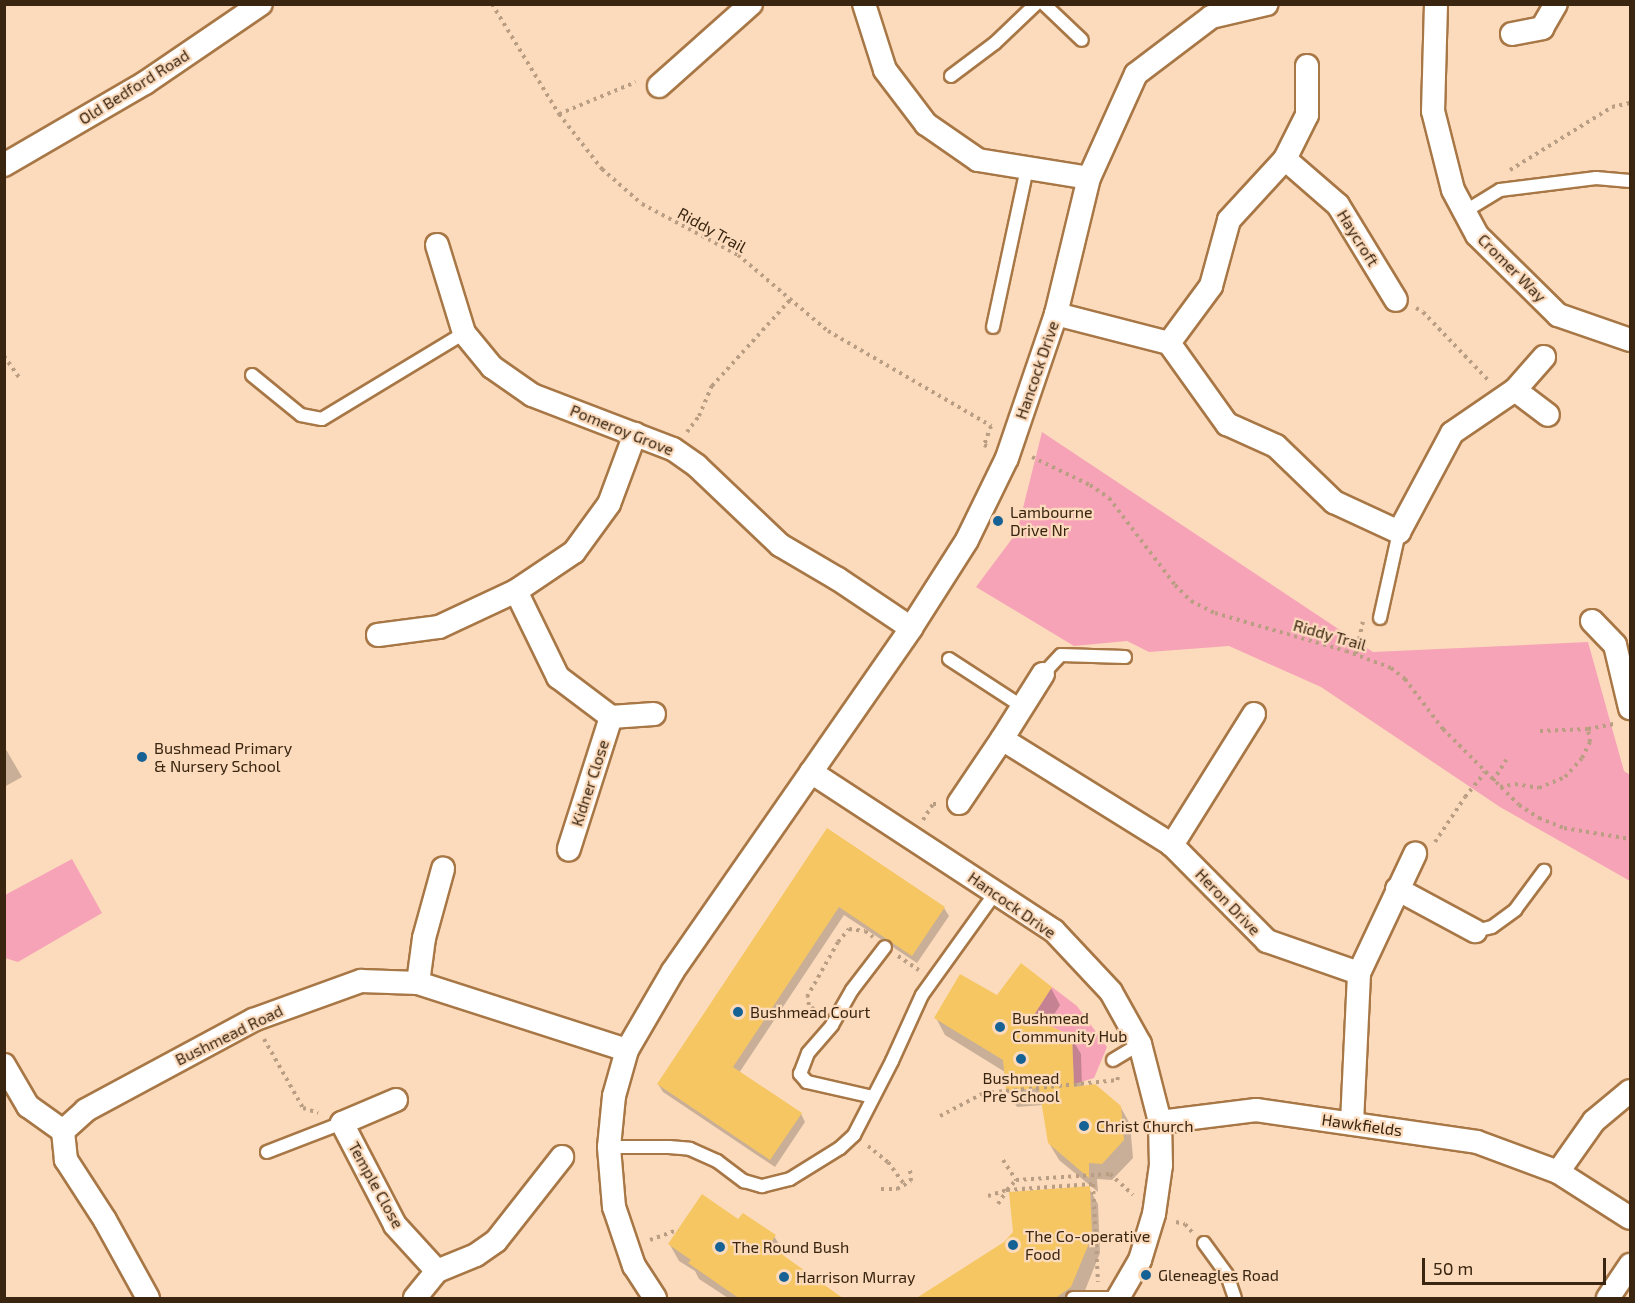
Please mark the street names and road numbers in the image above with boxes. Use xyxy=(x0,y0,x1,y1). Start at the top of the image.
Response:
street label: Old Bedford Road xyxy=(75,45,193,129)
street label: Riddy Trail xyxy=(674,203,750,257)
street label: Haycroft xyxy=(1333,206,1383,270)
street label: Cromer Way xyxy=(1474,230,1550,306)
street label: Hancock Drive xyxy=(1011,318,1063,422)
street label: Pomeroy Grove xyxy=(567,400,677,460)
street label: Riddy Trail xyxy=(1291,615,1369,655)
street label: Kidner Close xyxy=(567,737,613,829)
street label: Heron Drive xyxy=(1191,865,1265,939)
street label: Hancock Drive xyxy=(964,868,1060,942)
street label: Bushmead Road xyxy=(172,1001,286,1069)
street label: Hawkfields xyxy=(1320,1110,1404,1140)
street label: Temple Close xyxy=(344,1138,408,1232)

